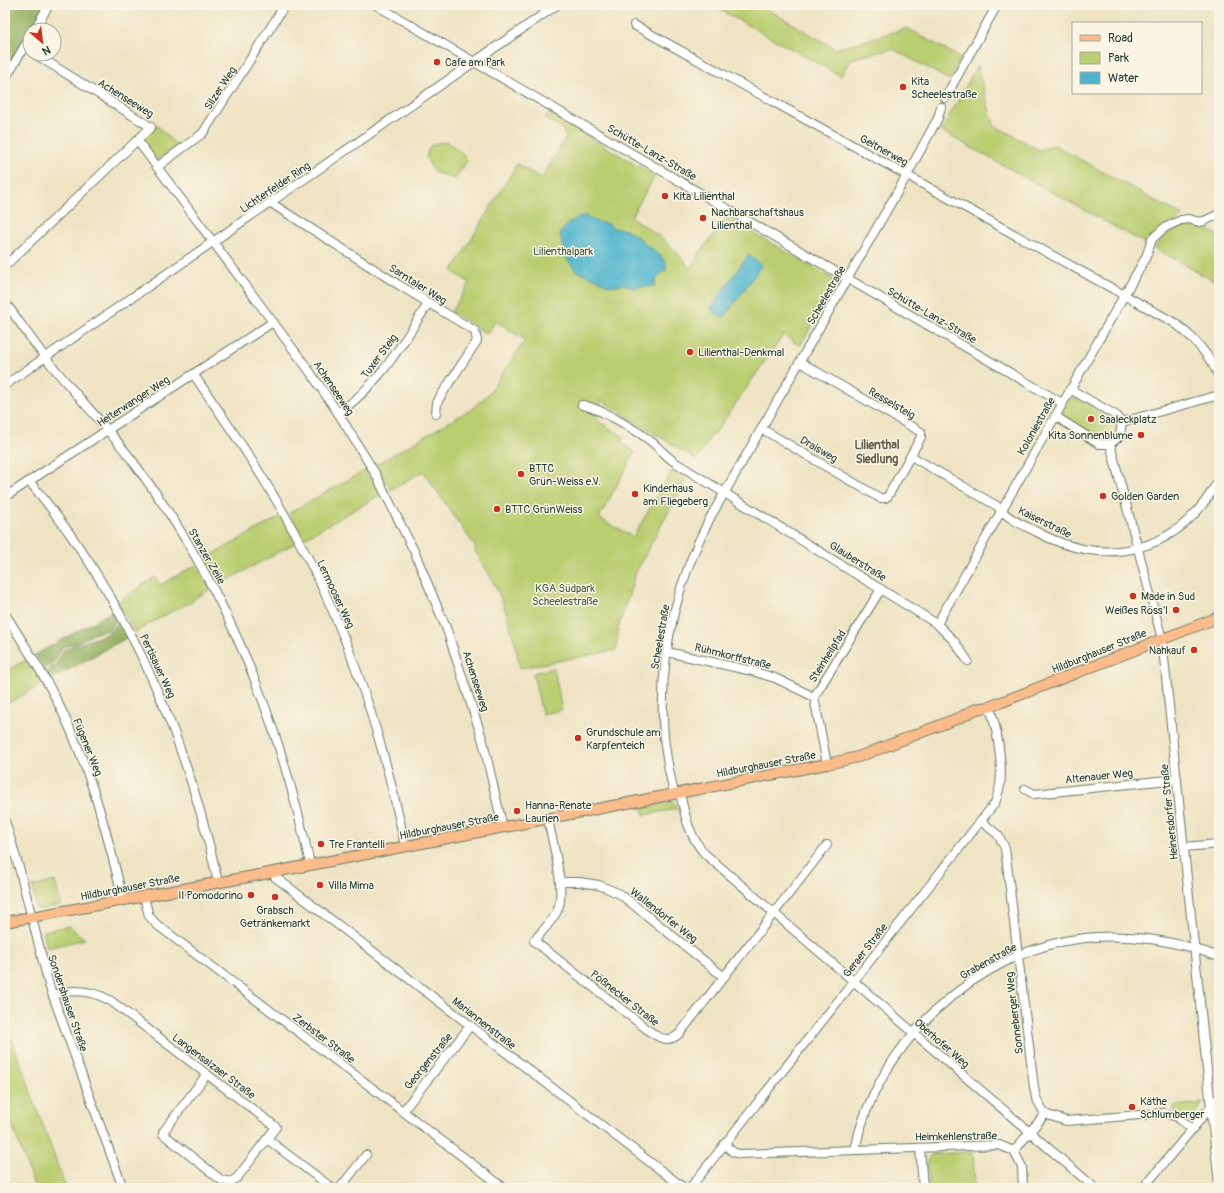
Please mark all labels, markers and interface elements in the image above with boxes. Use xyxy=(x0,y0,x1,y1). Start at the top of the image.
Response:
north arrow xyxy=(22,22,62,62)
legend xyxy=(1072,22,1202,94)
text: Road xyxy=(1108,31,1133,46)
text: N xyxy=(40,43,53,58)
text: Park xyxy=(1108,51,1129,66)
place label: Cafe am Park xyxy=(445,56,505,69)
marker: Cafe am Park xyxy=(432,57,442,67)
street label: Silzer Weg xyxy=(202,64,239,112)
text: Water xyxy=(1108,71,1139,86)
place label: Kita Scheelestraße xyxy=(911,75,977,101)
street label: Achenseeweg xyxy=(95,76,156,121)
marker: Kita Scheelestraße xyxy=(898,82,908,92)
street label: Schütte-Lanz-Straße xyxy=(605,122,699,184)
street label: Geitnerweg xyxy=(857,132,911,169)
street label: Lichterfelder Ring xyxy=(238,159,313,216)
place label: Kita Lilienthal xyxy=(673,190,735,203)
marker: Kita Lilienthal xyxy=(660,191,670,201)
place label: Nachbarschaftshaus Lilienthal xyxy=(711,206,804,232)
marker: Nachbarschaftshaus Lilienthal xyxy=(698,213,708,223)
park label: Lilienthalpark xyxy=(533,245,594,258)
street label: Sarntaler Weg xyxy=(386,261,449,308)
street label: Scheelestraße xyxy=(804,263,849,327)
street label: Schütte-Lanz-Straße xyxy=(885,285,979,347)
street label: Tuxer Steig xyxy=(358,331,401,381)
place label: Lilienthal-Denkmal xyxy=(698,346,784,359)
marker: Lilienthal-Denkmal xyxy=(685,347,695,357)
street label: Achenseeweg xyxy=(311,358,357,419)
street label: Heiterwanger Weg xyxy=(95,373,172,430)
street label: Resselsteig xyxy=(866,385,918,422)
street label: Koloniestraße xyxy=(1015,395,1058,457)
place label: Saaleckplatz xyxy=(1099,413,1157,426)
marker: Saaleckplatz xyxy=(1086,414,1096,424)
place label: Kita Sonnenblume xyxy=(1048,429,1134,442)
marker: Kita Sonnenblume xyxy=(1136,430,1146,440)
street label: Draisweg xyxy=(798,434,840,466)
district label: Lilienthal Siedlung xyxy=(854,438,900,467)
place label: BTTC Grün-Weiss e.V. xyxy=(529,462,601,488)
marker: BTTC Grün-Weiss e.V. xyxy=(516,469,526,479)
place label: Kinderhaus am Fliegeberg xyxy=(643,482,709,508)
marker: Kinderhaus am Fliegeberg xyxy=(630,489,640,499)
place label: Golden Garden xyxy=(1111,490,1179,503)
marker: Golden Garden xyxy=(1098,491,1108,501)
place label: BTTC GrünWeiss xyxy=(505,503,582,516)
marker: BTTC GrünWeiss xyxy=(492,504,502,514)
street label: Kaiserstraße xyxy=(1016,504,1074,541)
street label: Stanzer Zeile xyxy=(185,526,228,587)
street label: Glauberstraße xyxy=(827,539,889,584)
street label: Lermooser Weg xyxy=(314,558,357,631)
park label: KGA Südpark Scheelestraße xyxy=(532,582,599,608)
place label: Made in Sud xyxy=(1141,590,1195,603)
marker: Made in Sud xyxy=(1128,591,1138,601)
street label: Scheelestraße xyxy=(648,603,673,671)
place label: Weißes Röss’l xyxy=(1105,604,1168,617)
marker: Weißes Röss’l xyxy=(1171,605,1181,615)
street label: Hildburghauser Straße xyxy=(1050,626,1149,676)
street label: Steinheilpfad xyxy=(806,628,849,685)
street label: Pertisauer Weg xyxy=(137,632,178,701)
street label: Rühmkorffstraße xyxy=(693,641,773,672)
place label: Nahkauf xyxy=(1149,644,1187,657)
marker: Nahkauf xyxy=(1189,645,1199,655)
street label: Achenseeweg xyxy=(460,649,492,714)
street label: Fügener Weg xyxy=(70,716,105,779)
place label: Grundschule am Karpfenteich xyxy=(586,726,661,752)
marker: Grundschule am Karpfenteich xyxy=(573,733,583,743)
street label: Hildburghauser Straße xyxy=(715,748,817,781)
street label: Heinersdorfer Straße xyxy=(1158,763,1181,860)
street label: Altenauer Weg xyxy=(1064,766,1134,787)
place label: Hanna-Renate Laurien xyxy=(525,799,592,825)
marker: Hanna-Renate Laurien xyxy=(512,806,522,816)
street label: Hildburghauser Straße xyxy=(398,810,500,843)
place label: Tre Frantelli xyxy=(329,838,385,851)
marker: Tre Frantelli xyxy=(316,839,326,849)
street label: Hildburghauser Straße xyxy=(79,871,181,904)
place label: Villa Mima xyxy=(328,879,374,892)
marker: Villa Mima xyxy=(315,880,325,890)
street label: Wallendorfer Weg xyxy=(627,885,700,946)
place label: Il Pomodorino xyxy=(178,889,243,902)
marker: Il Pomodorino xyxy=(246,890,256,900)
marker: Grabsch Getränkemarkt xyxy=(270,892,280,902)
place label: Grabsch Getränkemarkt xyxy=(240,904,311,930)
street label: Geraer Straße xyxy=(840,920,891,980)
street label: Grabenstraße xyxy=(958,940,1019,982)
street label: Sondershauser Straße xyxy=(45,953,90,1054)
street label: Pößnecker Straße xyxy=(588,968,662,1029)
street label: Sonneberger Weg xyxy=(1003,971,1026,1055)
street label: Mariannenstraße xyxy=(449,995,519,1053)
street label: Zerbster Straße xyxy=(290,1011,358,1066)
street label: Oberhofer Weg xyxy=(911,1016,972,1071)
street label: Georgenstraße xyxy=(402,1030,456,1092)
street label: Langensalzaer Straße xyxy=(170,1031,258,1102)
place label: Käthe Schlumberger xyxy=(1140,1095,1204,1121)
marker: Käthe Schlumberger xyxy=(1127,1102,1137,1112)
street label: Heimkehlenstraße xyxy=(915,1129,998,1144)

